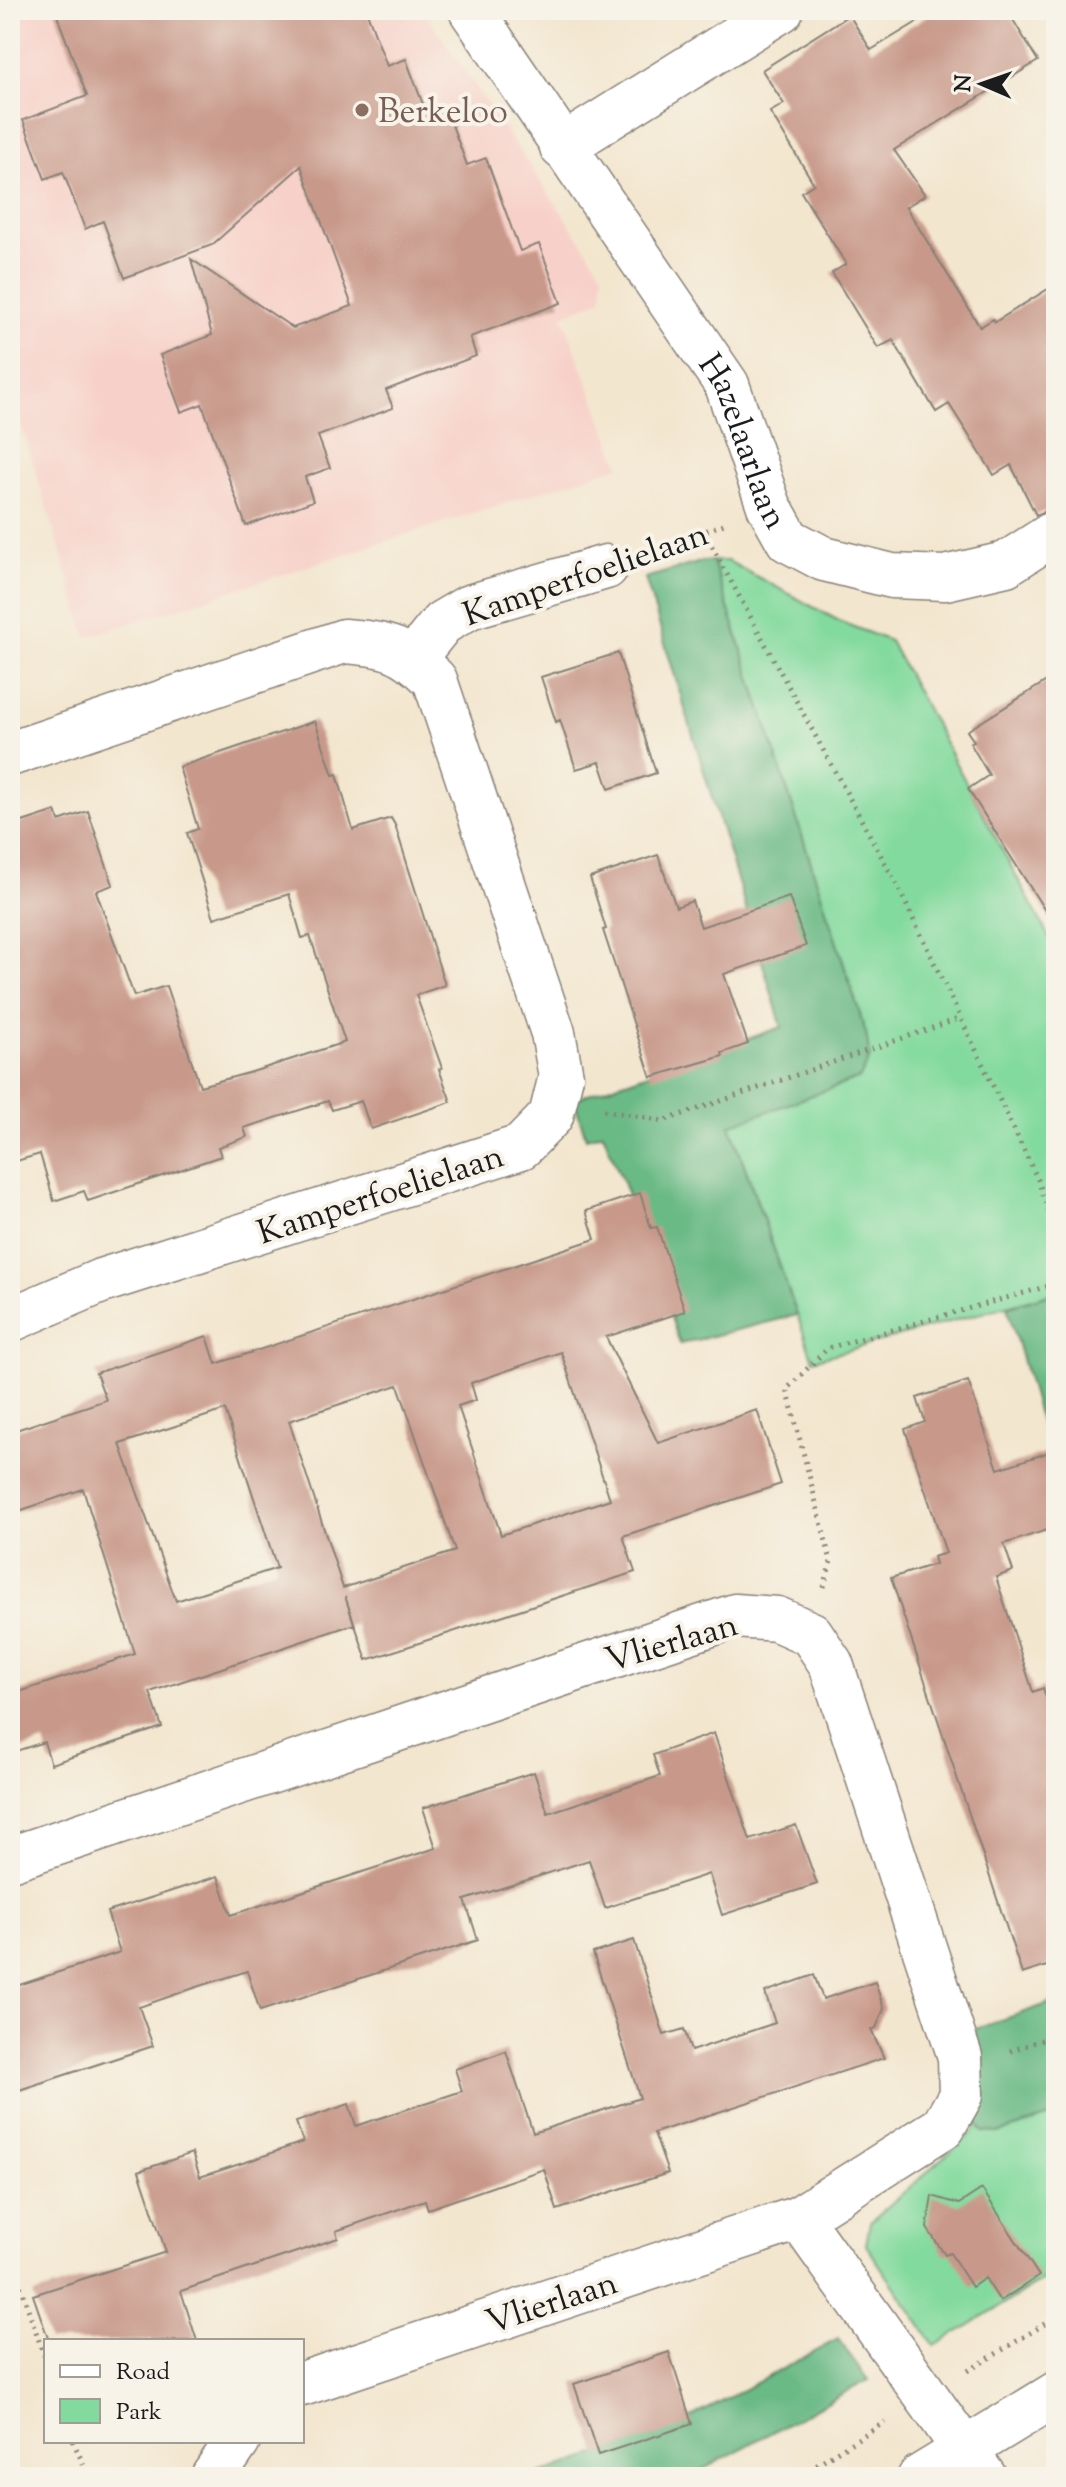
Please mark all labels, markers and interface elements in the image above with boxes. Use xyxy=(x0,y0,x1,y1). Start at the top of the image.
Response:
north arrow xyxy=(942,44,1022,124)
text: N xyxy=(949,74,981,93)
place label: Berkeloo xyxy=(378,89,508,138)
marker: Berkeloo xyxy=(353,101,371,119)
street label: Hazelaarlaan xyxy=(684,345,798,539)
street label: Kamperfoelielaan xyxy=(457,511,715,641)
street label: Kamperfoelielaan xyxy=(252,1133,511,1259)
street label: Vlierlaan xyxy=(600,1602,744,1687)
street label: Vlierlaan xyxy=(480,2260,624,2349)
legend xyxy=(44,2339,304,2443)
text: Road xyxy=(116,2356,170,2390)
text: Park xyxy=(116,2396,162,2430)

